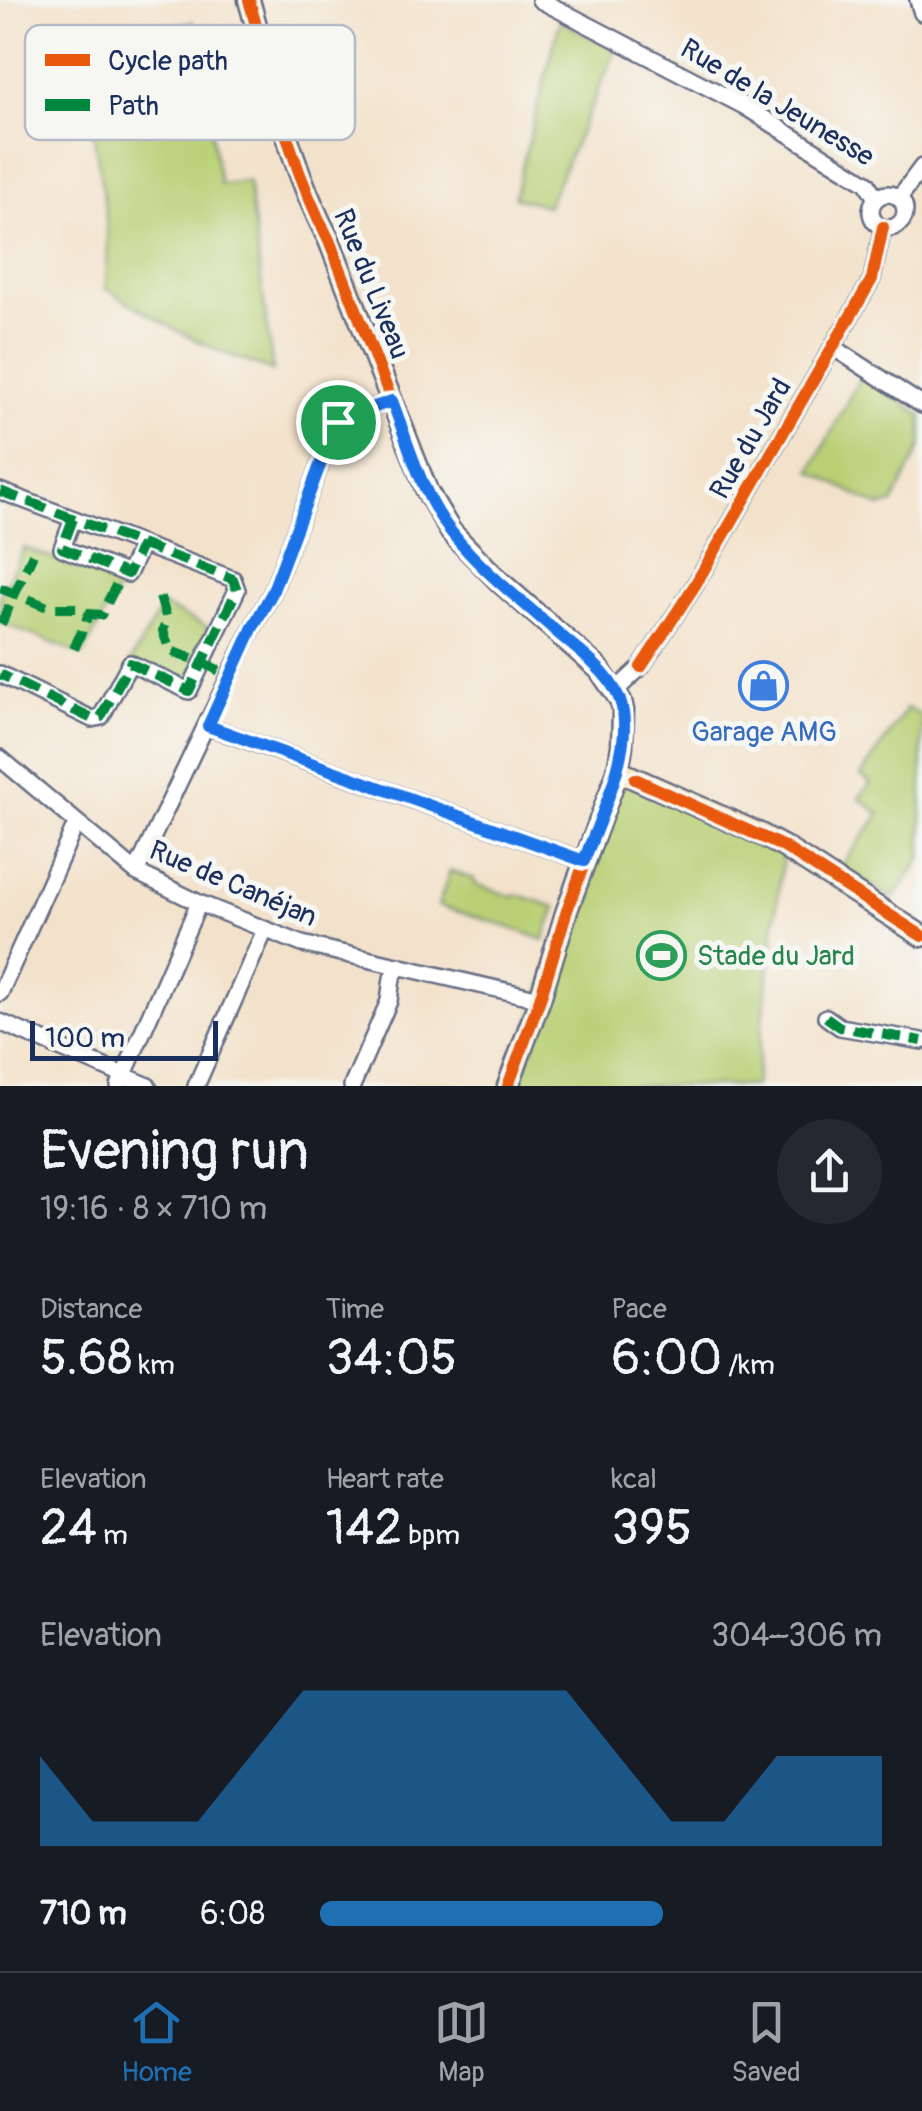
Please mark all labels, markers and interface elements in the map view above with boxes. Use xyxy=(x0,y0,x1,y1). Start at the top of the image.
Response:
legend xyxy=(25,25,355,140)
street label: Rue de la Jeunesse xyxy=(674,31,880,175)
text: Cycle path xyxy=(108,44,228,79)
text: Path xyxy=(108,89,159,124)
street label: Rue du Liveau xyxy=(325,204,417,364)
street label: Rue du Jard xyxy=(702,372,800,506)
pin xyxy=(296,380,381,465)
icon: arrive xyxy=(311,395,366,450)
shop icon: Garage AMG xyxy=(738,659,790,711)
place label: Garage AMG xyxy=(691,715,837,750)
street label: Rue de Canéjan xyxy=(144,833,322,935)
sports icon: Stade du Jard xyxy=(636,930,688,982)
place label: Stade du Jard xyxy=(697,939,855,974)
scale bar xyxy=(30,1016,218,1060)
text: 100 m xyxy=(45,1021,125,1056)
text: Evening run xyxy=(40,1117,309,1186)
button: share xyxy=(777,1119,882,1224)
text: 19:16 · 8 × 710 m xyxy=(40,1189,267,1229)
text: Distance xyxy=(40,1292,142,1327)
text: Time xyxy=(326,1292,384,1327)
text: Pace xyxy=(611,1292,667,1327)
text: 5.68 xyxy=(40,1327,132,1390)
text: 34:05 xyxy=(326,1327,457,1390)
text: 6:00 xyxy=(611,1327,722,1390)
text: km xyxy=(132,1348,175,1383)
text: /km xyxy=(722,1348,775,1383)
text: Elevation xyxy=(40,1462,147,1497)
text: Heart rate xyxy=(326,1462,444,1497)
text: kcal xyxy=(611,1462,657,1497)
text: 24 xyxy=(40,1497,97,1560)
text: 142 xyxy=(326,1497,402,1560)
text: 395 xyxy=(611,1497,692,1560)
text: m xyxy=(97,1518,128,1553)
text: bpm xyxy=(402,1518,460,1553)
text: Elevation xyxy=(40,1616,162,1656)
text: 304–306 m xyxy=(711,1616,882,1656)
text: 710 m xyxy=(40,1894,127,1934)
text: 6:08 xyxy=(200,1894,265,1934)
tab: Home xyxy=(121,1995,192,2090)
tab: Map xyxy=(434,1995,489,2090)
tab: Saved xyxy=(731,1995,801,2090)

